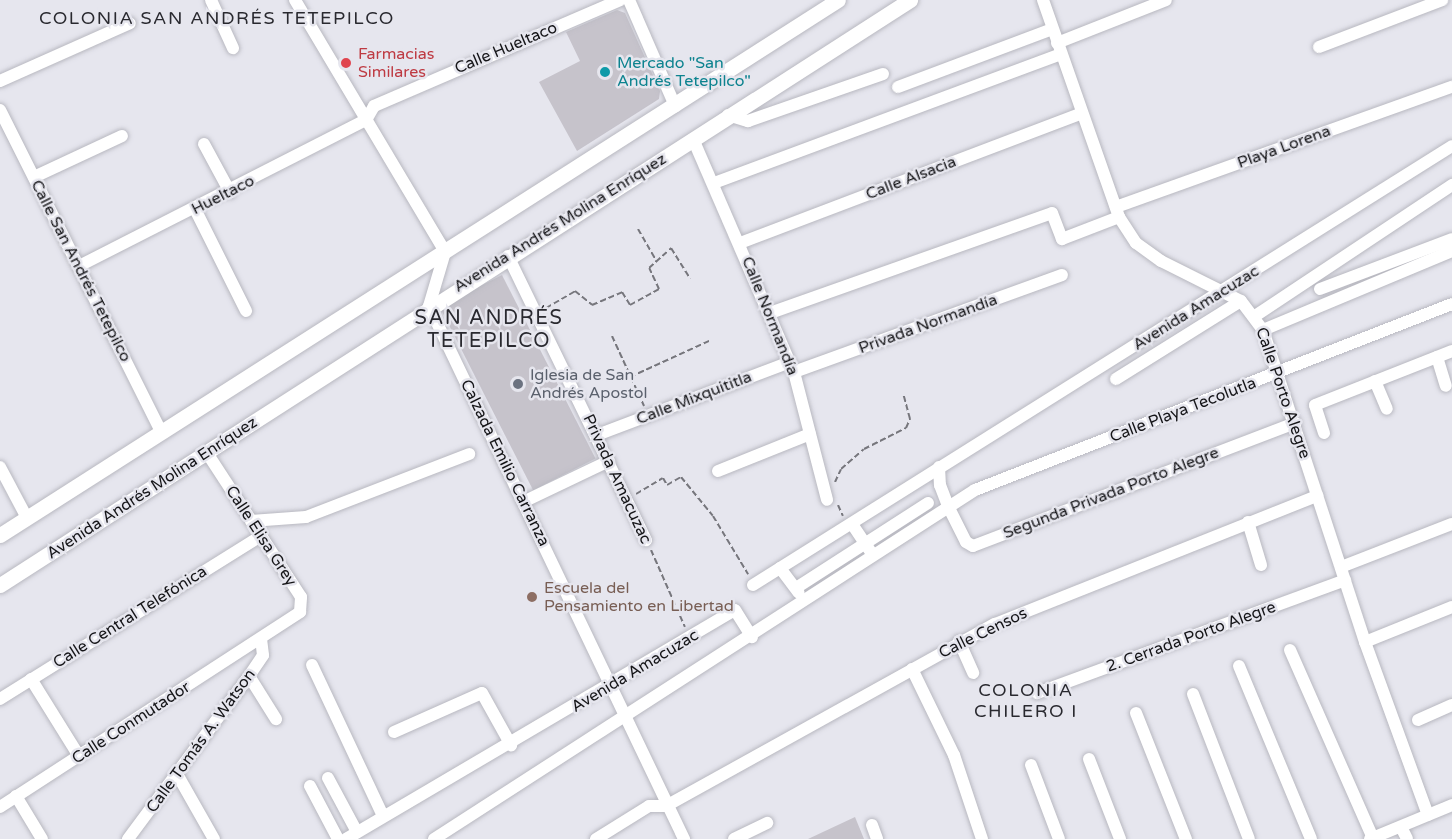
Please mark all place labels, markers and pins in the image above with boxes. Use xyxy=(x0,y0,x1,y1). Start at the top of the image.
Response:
place label: Farmacias Similares xyxy=(358,44,434,82)
place label: Mercado "San Andrés Tetepilco" xyxy=(617,53,751,91)
marker: Farmacias Similares xyxy=(339,56,353,70)
marker: Mercado "San Andrés Tetepilco" xyxy=(598,65,612,79)
place label: Iglesia de San Andrés Apostol xyxy=(530,365,647,403)
marker: Iglesia de San Andrés Apostol xyxy=(511,377,525,391)
place label: Escuela del Pensamiento en Libertad xyxy=(544,578,734,616)
marker: Escuela del Pensamiento en Libertad xyxy=(525,590,539,604)

